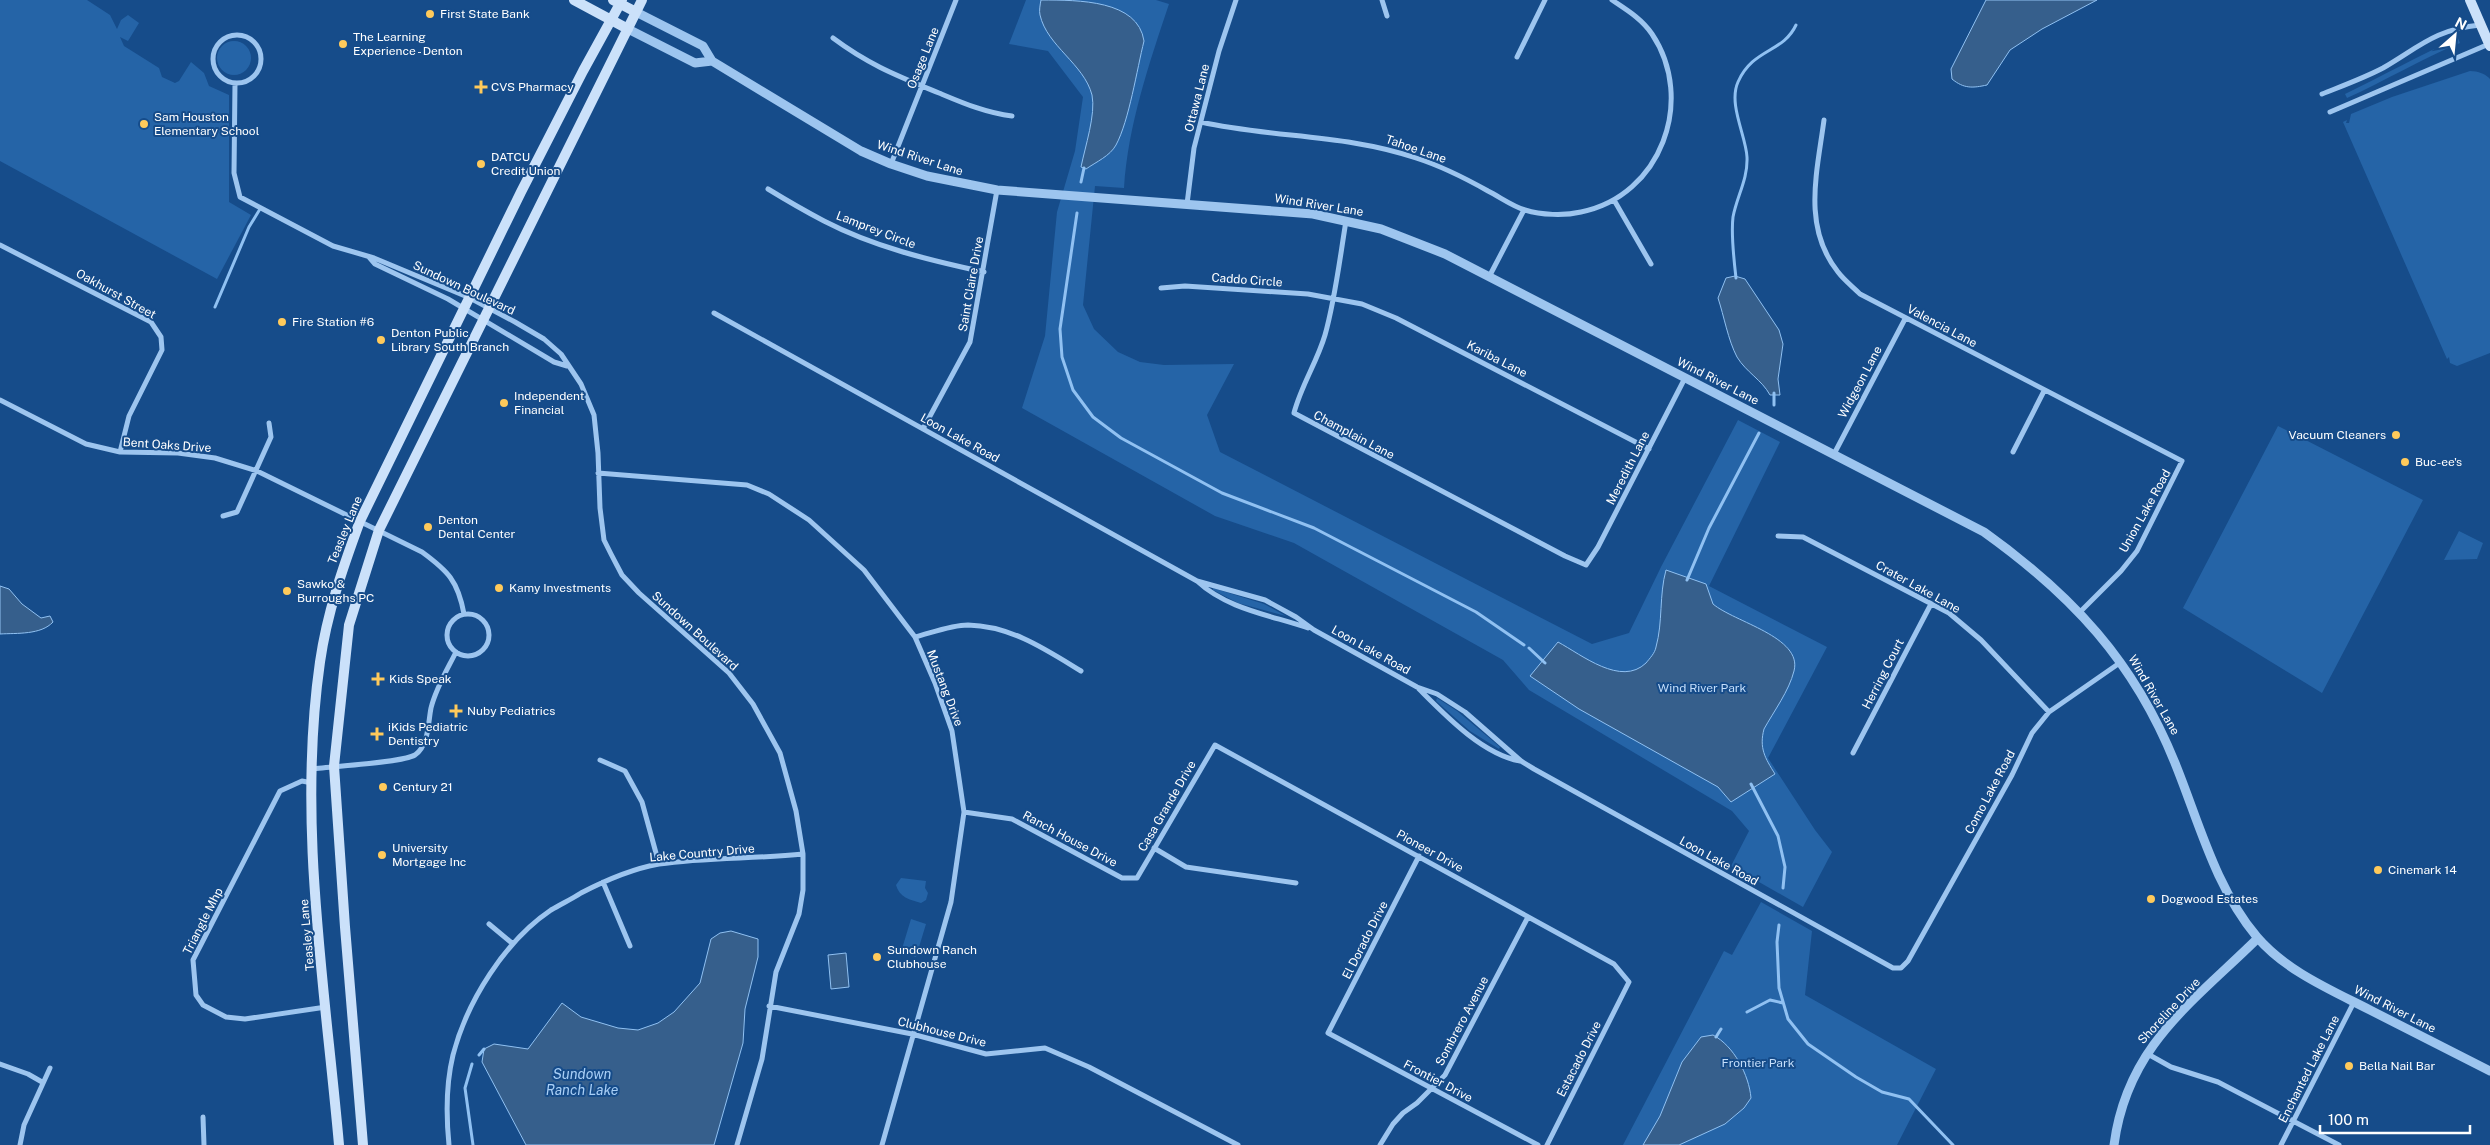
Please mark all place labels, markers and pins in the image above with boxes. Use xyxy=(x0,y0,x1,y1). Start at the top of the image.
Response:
place label: First State Bank xyxy=(440,7,530,21)
marker: First State Bank xyxy=(424,8,436,20)
place label: The Learning Experience - Denton xyxy=(353,30,463,58)
marker: The Learning Experience - Denton xyxy=(337,38,349,50)
place label: CVS Pharmacy xyxy=(491,80,574,94)
marker: CVS Pharmacy xyxy=(475,81,487,93)
place label: Sam Houston Elementary School xyxy=(154,110,260,138)
marker: Sam Houston Elementary School xyxy=(138,118,150,130)
place label: DATCU Credit Union xyxy=(491,150,561,178)
marker: DATCU Credit Union xyxy=(475,158,487,170)
place label: Fire Station #6 xyxy=(292,315,374,329)
marker: Fire Station #6 xyxy=(276,316,288,328)
place label: Denton Public Library South Branch xyxy=(391,326,509,354)
marker: Denton Public Library South Branch xyxy=(375,334,387,346)
place label: Independent Financial xyxy=(514,389,585,417)
marker: Independent Financial xyxy=(498,397,510,409)
place label: Vacuum Cleaners xyxy=(2289,428,2386,442)
marker: Vacuum Cleaners xyxy=(2390,429,2402,441)
place label: Buc-ee's xyxy=(2415,455,2462,469)
marker: Buc-ee's xyxy=(2399,456,2411,468)
place label: Denton Dental Center xyxy=(438,513,516,541)
marker: Denton Dental Center xyxy=(422,521,434,533)
place label: Sawko & Burroughs PC xyxy=(297,577,374,605)
place label: Kamy Investments xyxy=(509,581,611,595)
marker: Kamy Investments xyxy=(493,582,505,594)
marker: Sawko & Burroughs PC xyxy=(281,585,293,597)
marker: Kids Speak xyxy=(371,672,385,686)
place label: Kids Speak xyxy=(389,672,452,686)
marker: Nuby Pediatrics xyxy=(449,704,463,718)
place label: Nuby Pediatrics xyxy=(467,704,555,718)
place label: iKids Pediatric Dentistry xyxy=(388,720,468,748)
marker: iKids Pediatric Dentistry xyxy=(370,727,384,741)
place label: Century 21 xyxy=(393,780,453,794)
marker: Century 21 xyxy=(377,781,389,793)
place label: University Mortgage Inc xyxy=(392,841,466,869)
marker: University Mortgage Inc xyxy=(376,849,388,861)
place label: Cinemark 14 xyxy=(2388,863,2457,877)
marker: Cinemark 14 xyxy=(2372,864,2384,876)
place label: Dogwood Estates xyxy=(2161,892,2258,906)
marker: Dogwood Estates xyxy=(2145,893,2157,905)
place label: Sundown Ranch Clubhouse xyxy=(887,943,977,971)
marker: Sundown Ranch Clubhouse xyxy=(871,951,883,963)
place label: Bella Nail Bar xyxy=(2359,1059,2435,1073)
marker: Bella Nail Bar xyxy=(2343,1060,2355,1072)

